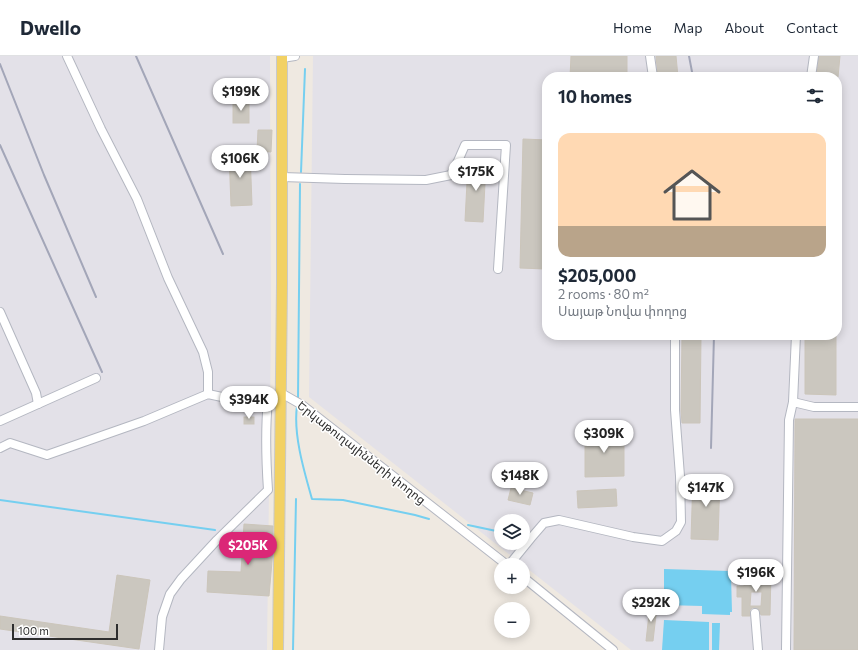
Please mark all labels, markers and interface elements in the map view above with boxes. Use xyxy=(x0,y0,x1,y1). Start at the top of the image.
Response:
text: Dwello xyxy=(20,16,81,39)
text: Home xyxy=(613,19,652,36)
text: Map xyxy=(674,19,702,36)
text: About xyxy=(724,19,764,36)
text: Contact xyxy=(786,19,838,36)
pin: $199K xyxy=(213,78,269,112)
text: $199K xyxy=(222,83,260,99)
icon: filters xyxy=(804,85,826,107)
text: 10 homes xyxy=(558,86,632,107)
pin: $106K xyxy=(212,145,268,179)
text: $106K xyxy=(220,150,260,166)
pin: $175K xyxy=(448,158,504,192)
icon: home xyxy=(656,159,728,231)
text: $175K xyxy=(457,163,495,179)
text: $205,000 xyxy=(558,265,636,286)
text: 2 rooms · 80 m² xyxy=(558,286,649,302)
text: Սայաթ Նովա փողոց xyxy=(558,303,687,319)
pin: $394K xyxy=(221,386,277,420)
text: $394K xyxy=(229,391,269,407)
street label: Երկաթուղայինների փողոց xyxy=(294,398,429,507)
pin: $309K xyxy=(576,420,632,454)
text: $309K xyxy=(584,425,624,441)
pin: $148K xyxy=(492,462,548,496)
text: $148K xyxy=(501,467,539,483)
pin: $147K xyxy=(678,474,734,508)
text: $147K xyxy=(687,479,725,495)
map controls xyxy=(494,514,530,638)
button: layers xyxy=(494,514,530,550)
pin: $205K xyxy=(220,532,276,566)
text: $205K xyxy=(228,537,268,553)
button: + xyxy=(494,558,530,594)
pin: $196K xyxy=(728,559,784,593)
text: $196K xyxy=(737,564,775,580)
pin: $292K xyxy=(623,589,679,623)
text: $292K xyxy=(631,594,671,610)
button: − xyxy=(494,602,530,638)
scale bar xyxy=(12,622,118,641)
text: 100 m xyxy=(18,624,49,637)

